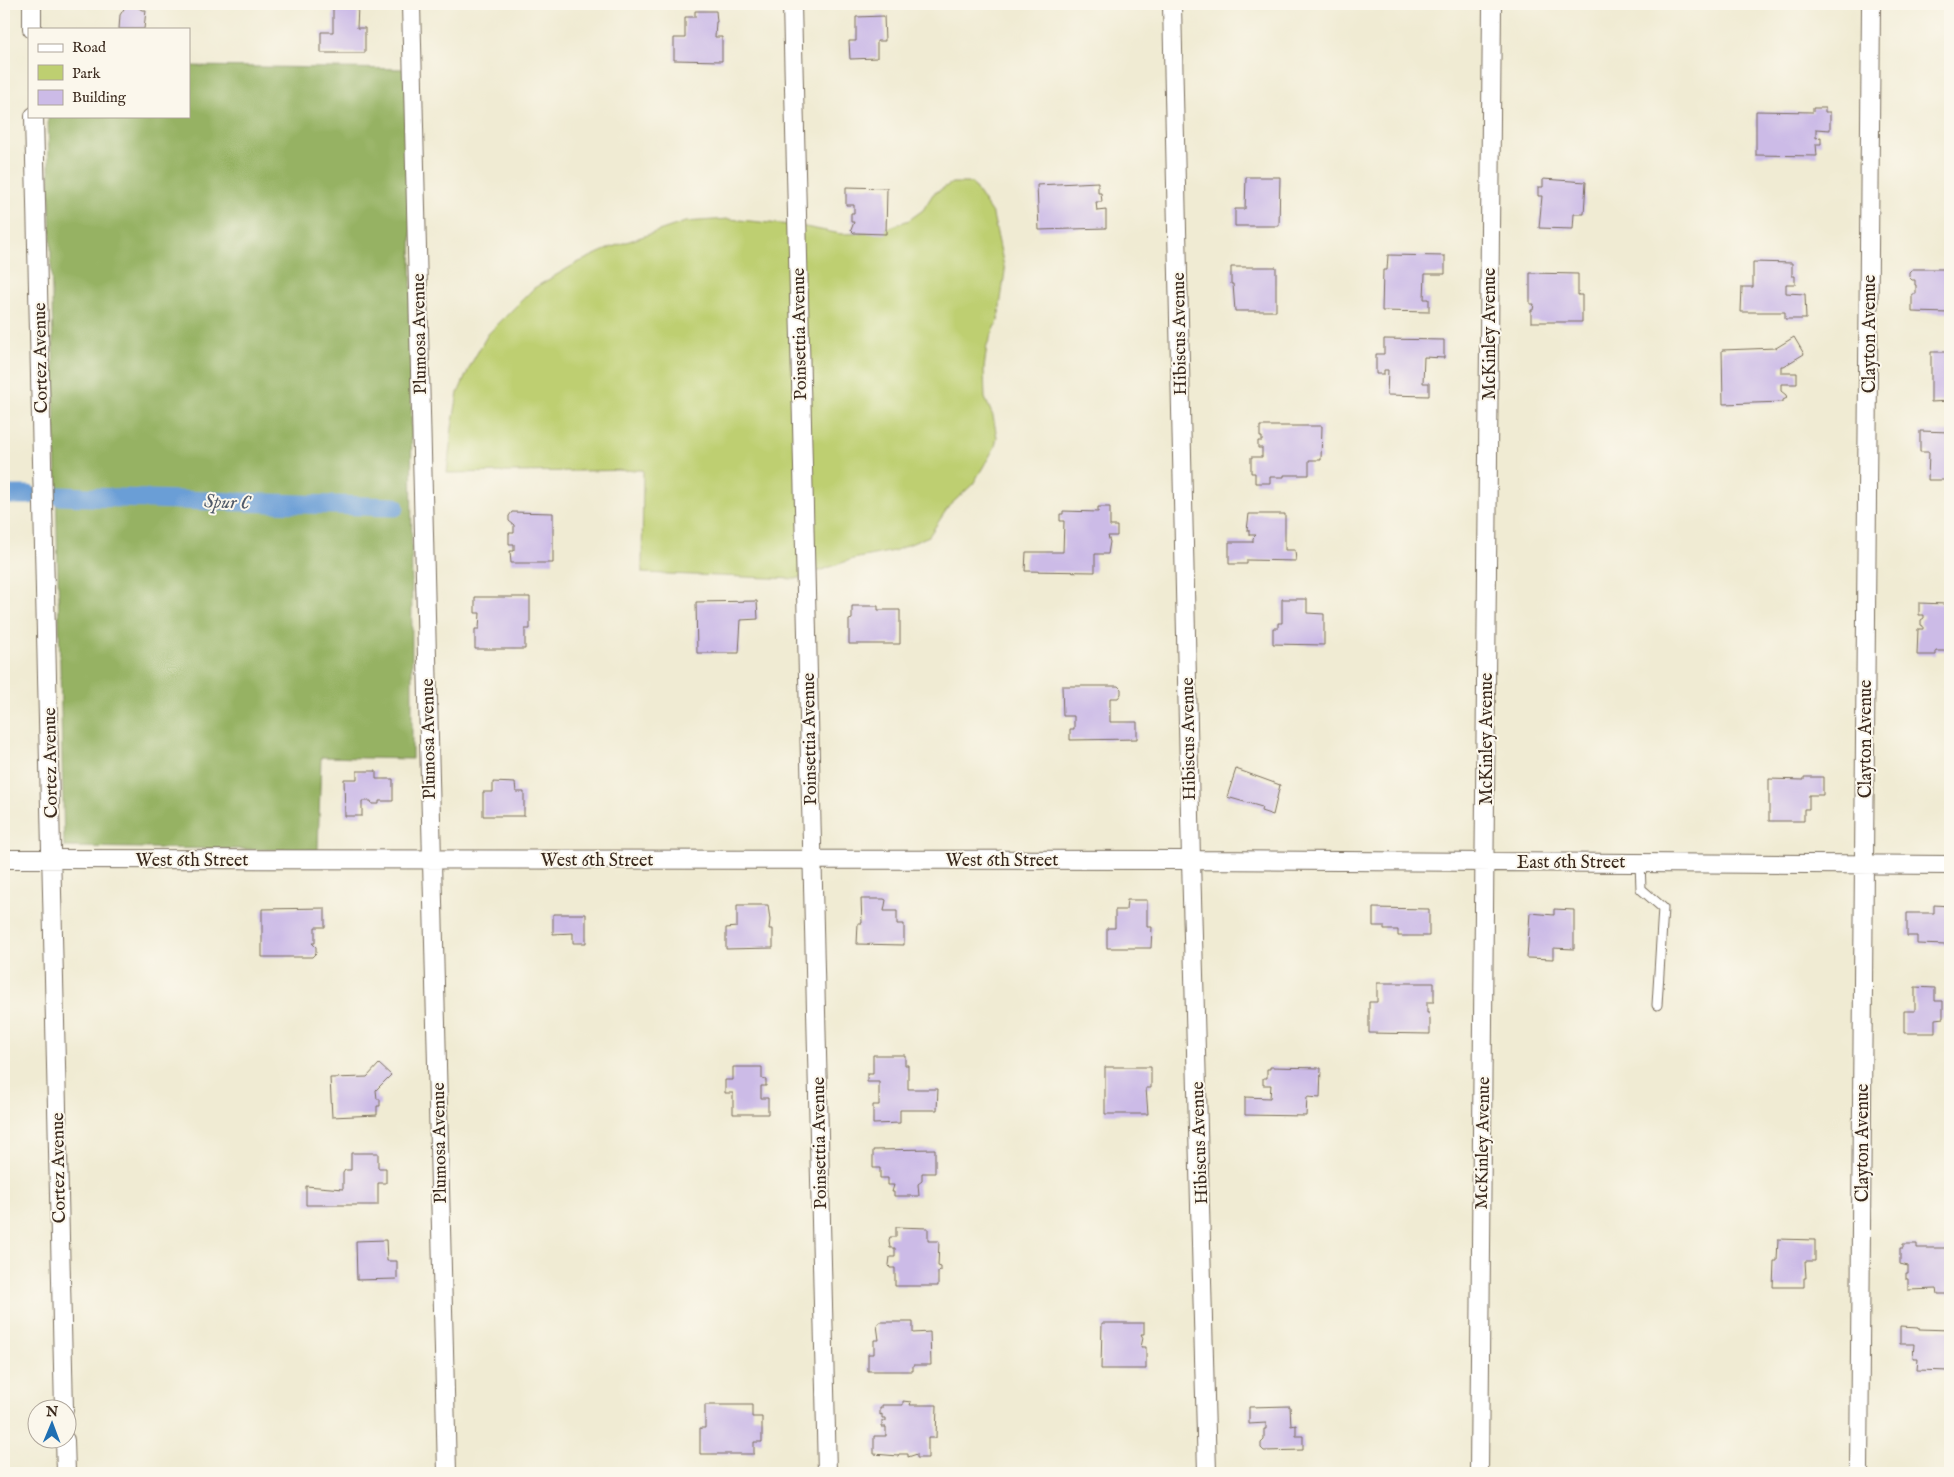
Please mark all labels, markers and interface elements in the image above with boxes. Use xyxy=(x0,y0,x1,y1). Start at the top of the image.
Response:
legend xyxy=(28,28,190,118)
text: Road xyxy=(72,38,107,57)
text: Park xyxy=(72,64,102,83)
text: Building xyxy=(72,88,127,107)
street label: Poinsettia Avenue xyxy=(788,267,813,400)
street label: McKinley Avenue xyxy=(1479,268,1502,400)
street label: Hibiscus Avenue xyxy=(1168,272,1193,396)
street label: Plumosa Avenue xyxy=(408,273,433,395)
street label: Clayton Avenue xyxy=(1859,275,1882,393)
street label: Cortez Avenue xyxy=(29,302,54,414)
water label: Spur C xyxy=(203,490,253,516)
street label: Poinsettia Avenue xyxy=(798,672,823,805)
street label: McKinley Avenue xyxy=(1476,673,1499,805)
street label: Hibiscus Avenue xyxy=(1177,677,1202,801)
street label: Plumosa Avenue xyxy=(417,678,442,800)
street label: Clayton Avenue xyxy=(1855,680,1878,798)
street label: Cortez Avenue xyxy=(39,707,64,819)
street label: West 6th Street xyxy=(136,850,248,873)
street label: West 6th Street xyxy=(541,850,653,873)
street label: West 6th Street xyxy=(946,850,1058,873)
street label: East 6th Street xyxy=(1517,852,1625,875)
street label: Poinsettia Avenue xyxy=(808,1076,833,1209)
street label: McKinley Avenue xyxy=(1471,1077,1496,1210)
street label: Hibiscus Avenue xyxy=(1187,1081,1214,1205)
street label: Plumosa Avenue xyxy=(428,1082,453,1204)
street label: Clayton Avenue xyxy=(1852,1084,1875,1202)
street label: Cortez Avenue xyxy=(47,1112,72,1224)
north arrow xyxy=(28,1400,78,1450)
text: N xyxy=(45,1403,58,1421)

